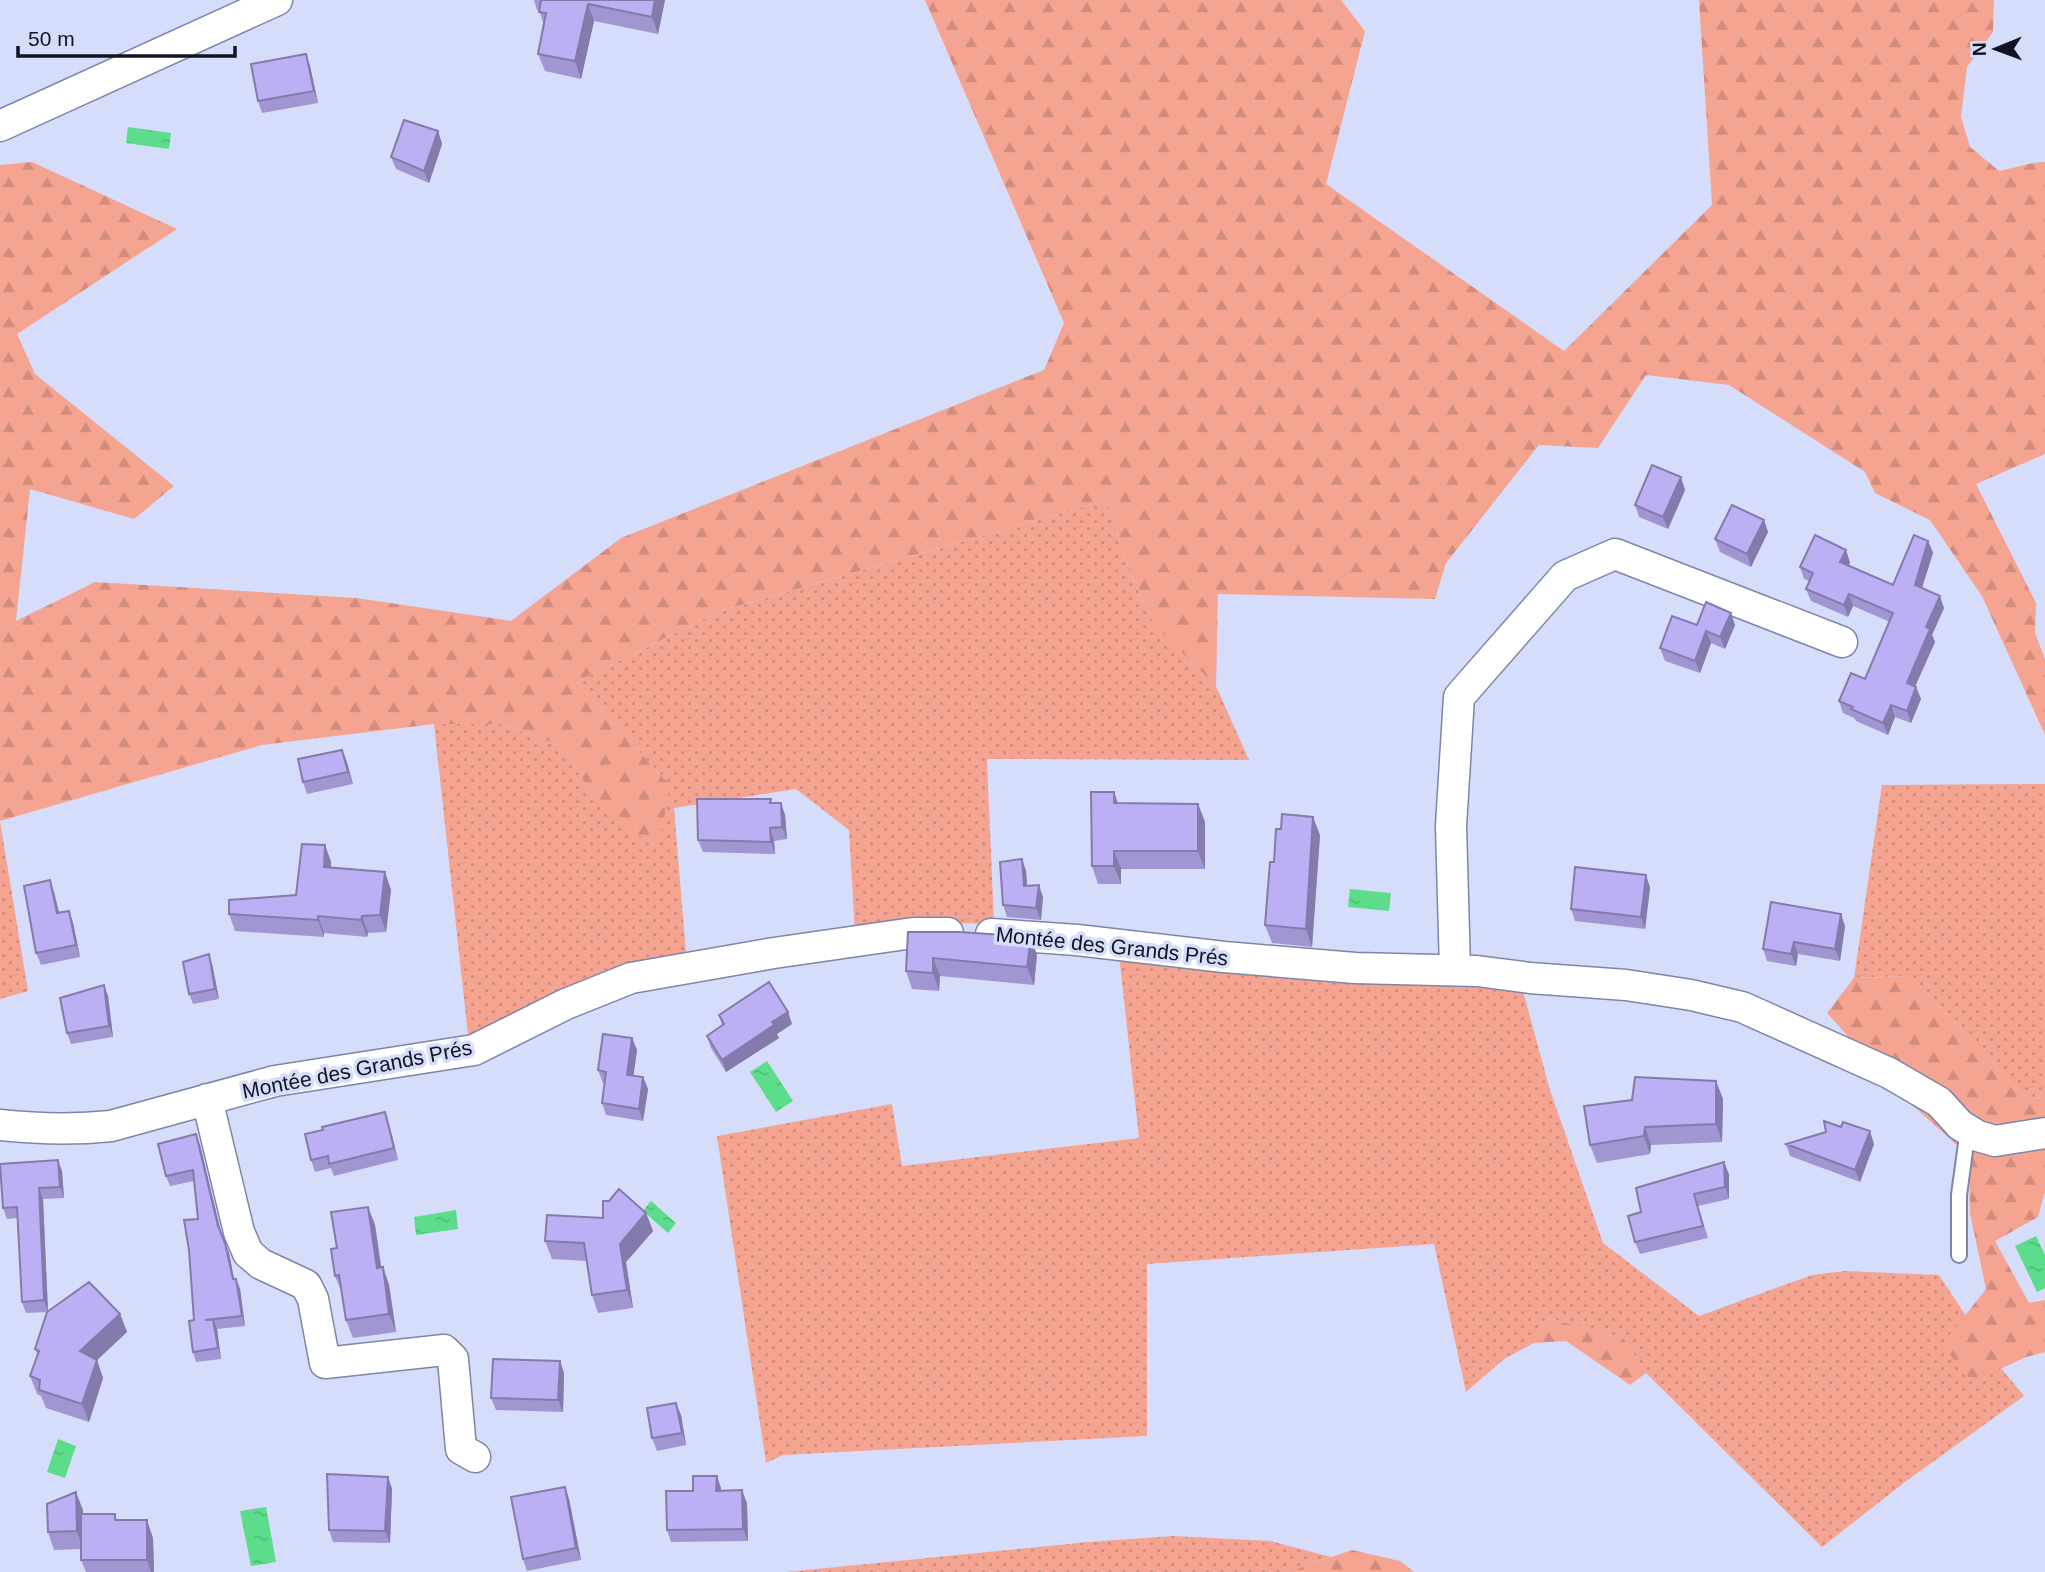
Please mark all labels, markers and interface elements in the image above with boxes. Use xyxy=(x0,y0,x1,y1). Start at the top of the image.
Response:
scale bar xyxy=(18,14,234,58)
north arrow xyxy=(1961,14,2031,84)
text: 50 m xyxy=(28,27,75,50)
text: N xyxy=(1969,42,1990,56)
street label: Montée des Grands Prés xyxy=(995,922,1229,970)
street label: Montée des Grands Prés xyxy=(240,1035,474,1103)

